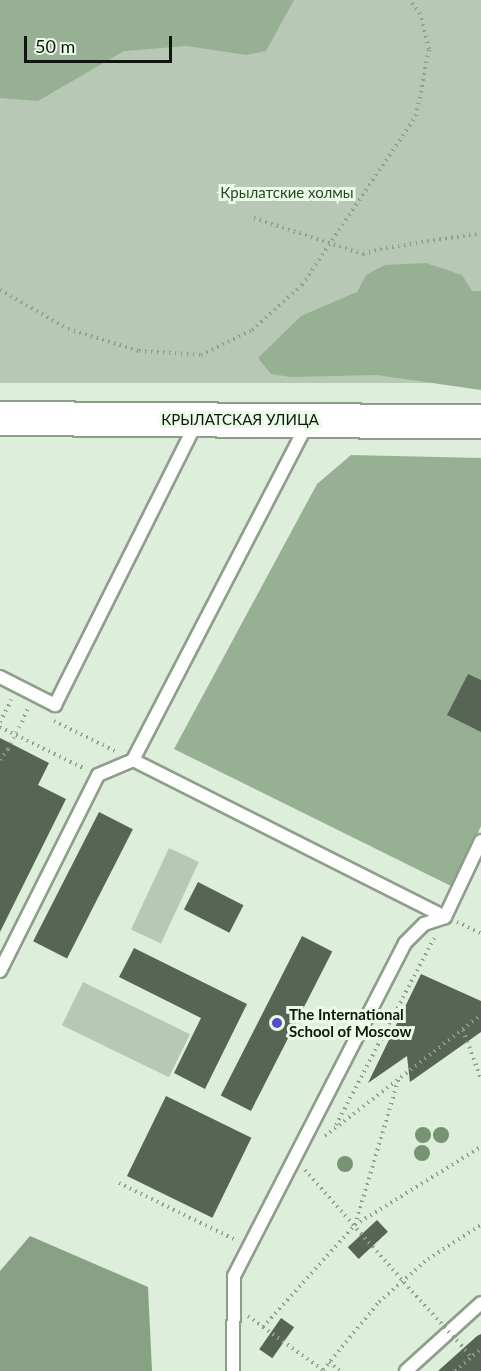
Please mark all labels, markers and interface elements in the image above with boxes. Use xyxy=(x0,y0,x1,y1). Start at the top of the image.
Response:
scale bar xyxy=(27,24,176,62)
text: 50 m xyxy=(35,35,75,57)
park label: Крылатские холмы xyxy=(220,184,354,202)
street label: КРЫЛАТСКАЯ УЛИЦА xyxy=(161,411,319,429)
place label: The International School of Moscow xyxy=(289,1005,412,1040)
marker: The International School of Moscow xyxy=(270,1016,284,1030)

